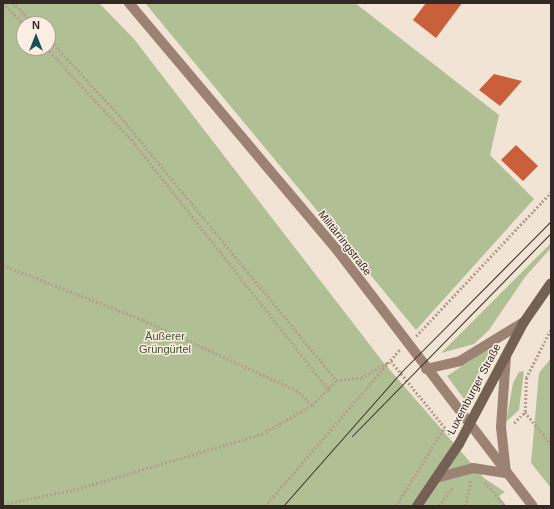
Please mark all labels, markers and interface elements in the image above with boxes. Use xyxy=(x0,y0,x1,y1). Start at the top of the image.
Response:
north arrow xyxy=(16,16,56,56)
text: N xyxy=(32,19,40,31)
street label: Militärringstraße xyxy=(316,208,374,278)
park label: Äußerer Grüngürtel xyxy=(139,330,191,356)
street label: Luxemburger Straße xyxy=(444,341,504,437)

